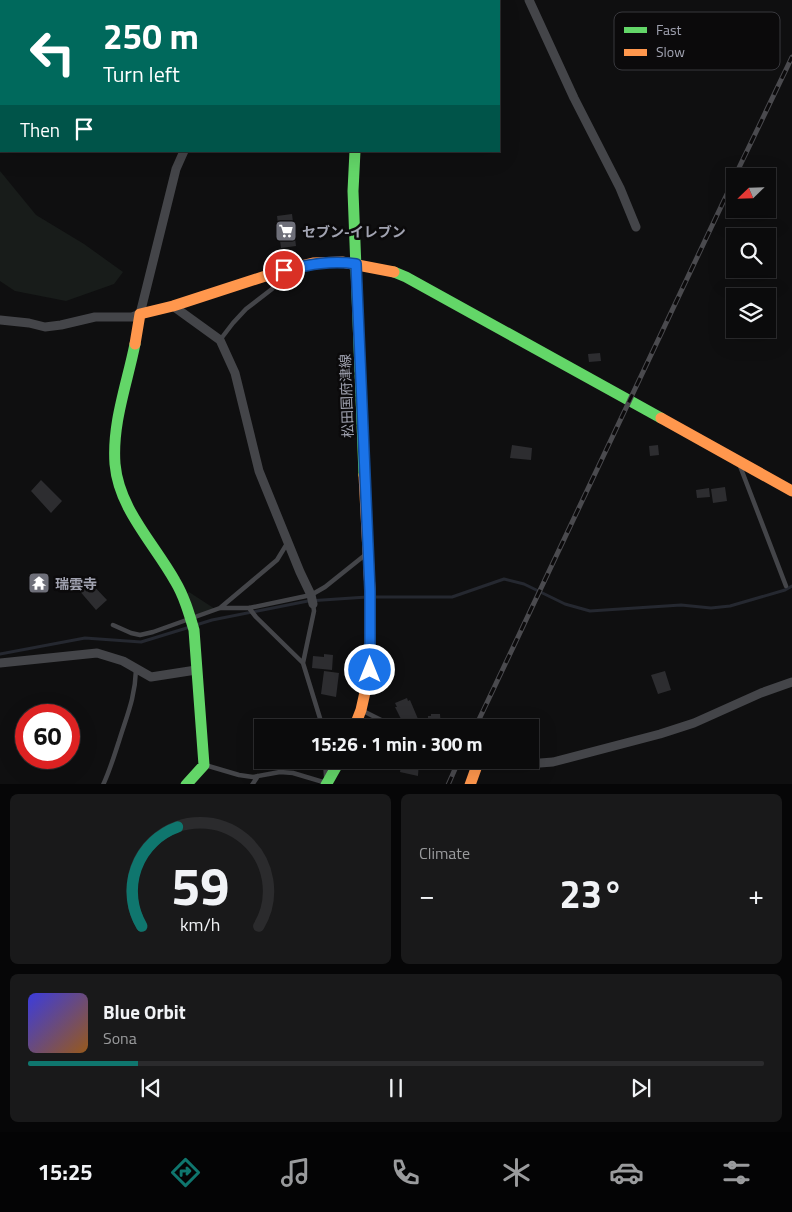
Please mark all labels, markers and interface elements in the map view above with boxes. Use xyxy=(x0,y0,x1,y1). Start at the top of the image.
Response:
text: 250 m xyxy=(103,9,199,63)
legend xyxy=(614,12,780,70)
text: Fast xyxy=(656,19,681,40)
icon: left xyxy=(20,20,85,85)
text: Slow xyxy=(656,41,685,62)
text: Turn left xyxy=(103,57,180,91)
text: Then xyxy=(20,115,60,144)
icon: arrive xyxy=(70,115,98,143)
north arrow xyxy=(726,168,776,218)
map controls xyxy=(726,168,776,338)
supermarket icon: セブン-イレブン xyxy=(274,219,298,243)
place label: セブン-イレブン xyxy=(302,221,406,242)
button: search xyxy=(726,228,776,278)
pin xyxy=(263,249,305,291)
icon: arrive xyxy=(270,256,298,284)
button: layers xyxy=(726,288,776,338)
street label: 松田国府津線 xyxy=(334,354,358,438)
temple icon: 瑞雲寺 xyxy=(27,571,51,595)
place label: 瑞雲寺 xyxy=(55,573,97,594)
position arrow xyxy=(343,643,395,695)
speed limit sign: 60 xyxy=(15,704,80,769)
text: 15:26 · 1 min · 300 m xyxy=(310,729,483,758)
text: Climate xyxy=(419,841,470,865)
text: 59 xyxy=(171,846,230,925)
text: 23° xyxy=(560,865,623,923)
text: − xyxy=(419,873,435,916)
text: + xyxy=(748,873,764,916)
text: km/h xyxy=(180,911,221,938)
text: Blue Orbit xyxy=(103,997,186,1026)
text: Sona xyxy=(103,1026,137,1050)
icon: previous xyxy=(137,1074,165,1102)
icon: pause xyxy=(382,1074,410,1102)
icon: next xyxy=(627,1074,655,1102)
text: 15:25 xyxy=(38,1155,93,1189)
icon: directions xyxy=(168,1155,203,1190)
icon: music xyxy=(278,1155,313,1190)
icon: phone xyxy=(388,1155,423,1190)
icon: climate xyxy=(499,1155,534,1190)
icon: car xyxy=(609,1155,644,1190)
icon: filters xyxy=(719,1155,754,1190)

